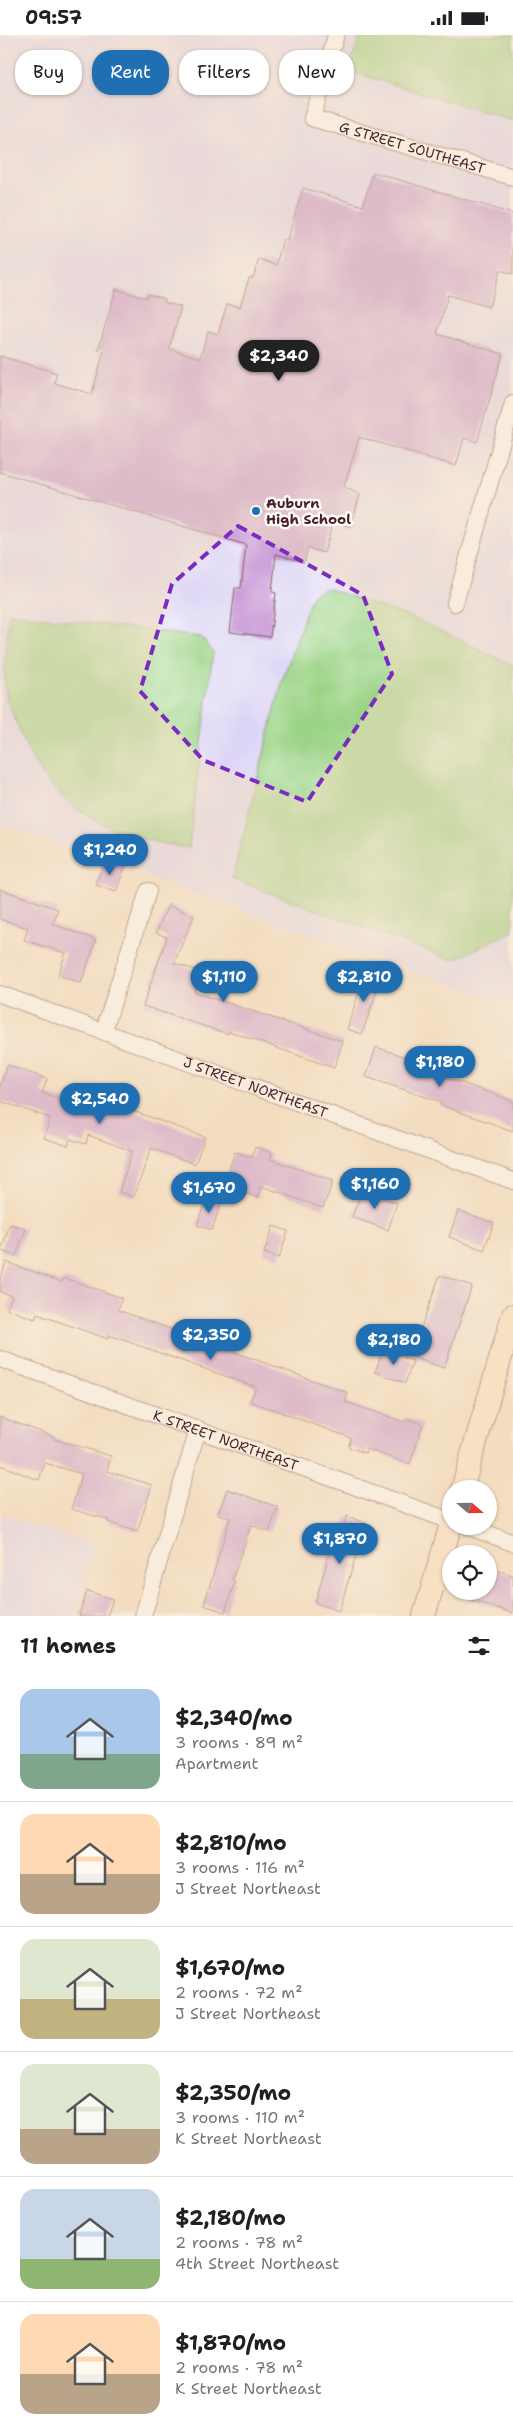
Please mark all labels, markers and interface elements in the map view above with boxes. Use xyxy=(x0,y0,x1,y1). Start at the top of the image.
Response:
text: 09:57 xyxy=(25,5,82,30)
chip: Buy xyxy=(15,50,82,95)
chip: Rent xyxy=(92,50,169,95)
chip: Filters xyxy=(179,50,269,95)
chip: New xyxy=(279,50,354,95)
street label: G STREET SOUTHEAST xyxy=(337,117,488,178)
pin: $2,340 xyxy=(238,339,320,382)
text: $2,340 xyxy=(249,345,309,366)
place label: Auburn High School xyxy=(266,494,351,528)
marker: Auburn High School xyxy=(250,505,262,517)
pin: $1,240 xyxy=(69,833,151,876)
text: $1,240 xyxy=(83,839,137,860)
pin: $1,110 xyxy=(183,961,265,1003)
pin: $2,810 xyxy=(323,961,405,1003)
text: $1,110 xyxy=(202,966,246,987)
text: $2,810 xyxy=(337,966,391,987)
pin: $1,180 xyxy=(399,1045,481,1088)
text: $1,180 xyxy=(415,1051,465,1072)
street label: J STREET NORTHEAST xyxy=(181,1053,331,1122)
pin: $2,540 xyxy=(59,1083,141,1125)
text: $2,540 xyxy=(71,1088,129,1109)
pin: $1,160 xyxy=(334,1167,416,1210)
pin: $1,670 xyxy=(168,1171,250,1214)
text: $1,160 xyxy=(350,1173,400,1194)
text: $1,670 xyxy=(182,1177,236,1198)
pin: $2,350 xyxy=(170,1319,252,1361)
pin: $2,180 xyxy=(353,1323,435,1366)
text: $2,350 xyxy=(182,1324,240,1345)
text: $2,180 xyxy=(367,1329,421,1350)
street label: K STREET NORTHEAST xyxy=(151,1406,301,1475)
north arrow xyxy=(442,1480,498,1535)
map controls xyxy=(442,1480,497,1600)
pin: $1,870 xyxy=(299,1523,381,1565)
text: $1,870 xyxy=(313,1528,367,1549)
button: locate xyxy=(442,1545,497,1600)
text: 11 homes xyxy=(20,1632,116,1660)
icon: filters xyxy=(465,1632,493,1660)
text: $2,340/mo xyxy=(175,1704,293,1732)
icon: home xyxy=(60,1709,120,1769)
text: 3 rooms · 89 m² xyxy=(175,1732,303,1753)
text: Apartment xyxy=(175,1753,258,1774)
text: $2,810/mo xyxy=(175,1829,287,1857)
icon: home xyxy=(60,1834,120,1894)
text: 3 rooms · 116 m² xyxy=(175,1857,305,1878)
text: J Street Northeast xyxy=(175,1878,321,1899)
text: $1,670/mo xyxy=(175,1954,285,1982)
icon: home xyxy=(60,1959,120,2019)
text: 2 rooms · 72 m² xyxy=(175,1982,303,2003)
text: J Street Northeast xyxy=(175,2003,321,2024)
text: $2,350/mo xyxy=(175,2079,291,2107)
icon: home xyxy=(60,2084,120,2144)
text: 3 rooms · 110 m² xyxy=(175,2107,305,2128)
text: K Street Northeast xyxy=(175,2128,322,2149)
text: $2,180/mo xyxy=(175,2204,286,2232)
icon: home xyxy=(60,2209,120,2269)
text: 2 rooms · 78 m² xyxy=(175,2232,303,2253)
text: 4th Street Northeast xyxy=(175,2253,339,2274)
text: $1,870/mo xyxy=(175,2329,286,2357)
icon: home xyxy=(60,2334,120,2394)
text: 2 rooms · 78 m² xyxy=(175,2357,303,2378)
text: K Street Northeast xyxy=(175,2378,322,2399)

